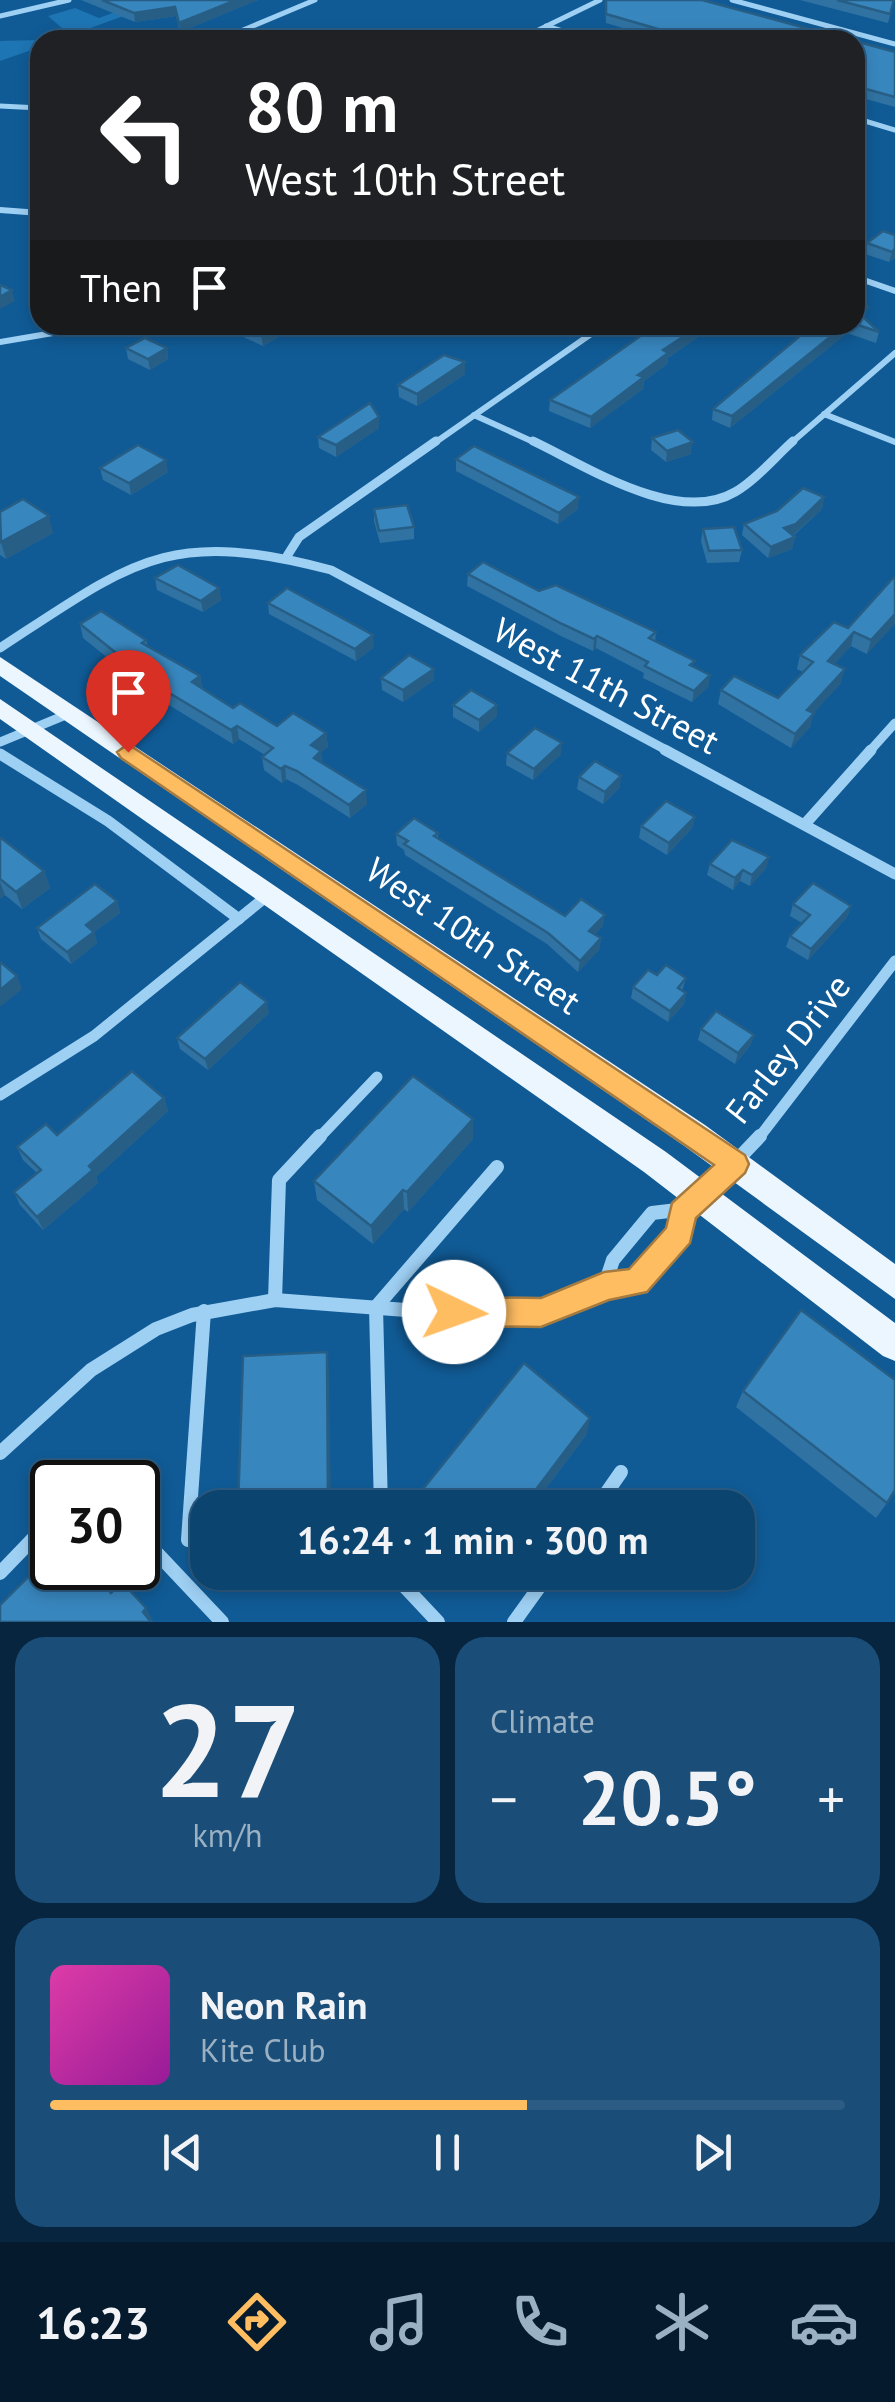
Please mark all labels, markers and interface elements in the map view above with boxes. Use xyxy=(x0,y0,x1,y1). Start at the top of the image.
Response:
text: 80 m xyxy=(245,61,398,151)
icon: left xyxy=(80,70,210,200)
text: West 10th Street xyxy=(245,149,565,207)
icon: arrive xyxy=(182,260,237,315)
text: Then xyxy=(80,263,162,312)
street label: West 11th Street xyxy=(486,606,727,764)
pin xyxy=(86,650,171,753)
icon: arrive xyxy=(101,665,156,720)
street label: West 10th Street xyxy=(357,846,590,1024)
street label: Farley Drive xyxy=(714,964,860,1132)
position arrow xyxy=(402,1260,506,1364)
speed limit sign: 30 xyxy=(30,1460,160,1590)
text: 16:24 · 1 min · 300 m xyxy=(297,1515,648,1564)
text: 27 xyxy=(154,1665,301,1833)
text: Climate xyxy=(490,1700,595,1742)
text: 20.5° xyxy=(578,1749,757,1846)
text: − xyxy=(490,1763,518,1834)
text: + xyxy=(817,1763,845,1834)
text: km/h xyxy=(192,1814,263,1856)
text: Neon Rain xyxy=(200,1980,367,2029)
text: Kite Club xyxy=(200,2029,326,2071)
icon: previous xyxy=(155,2125,210,2180)
icon: pause xyxy=(420,2125,475,2180)
icon: next xyxy=(685,2125,740,2180)
icon: directions xyxy=(222,2287,292,2357)
icon: music xyxy=(364,2287,434,2357)
icon: phone xyxy=(505,2287,575,2357)
icon: climate xyxy=(647,2287,717,2357)
icon: car xyxy=(789,2287,859,2357)
text: 16:23 xyxy=(36,2293,150,2351)

